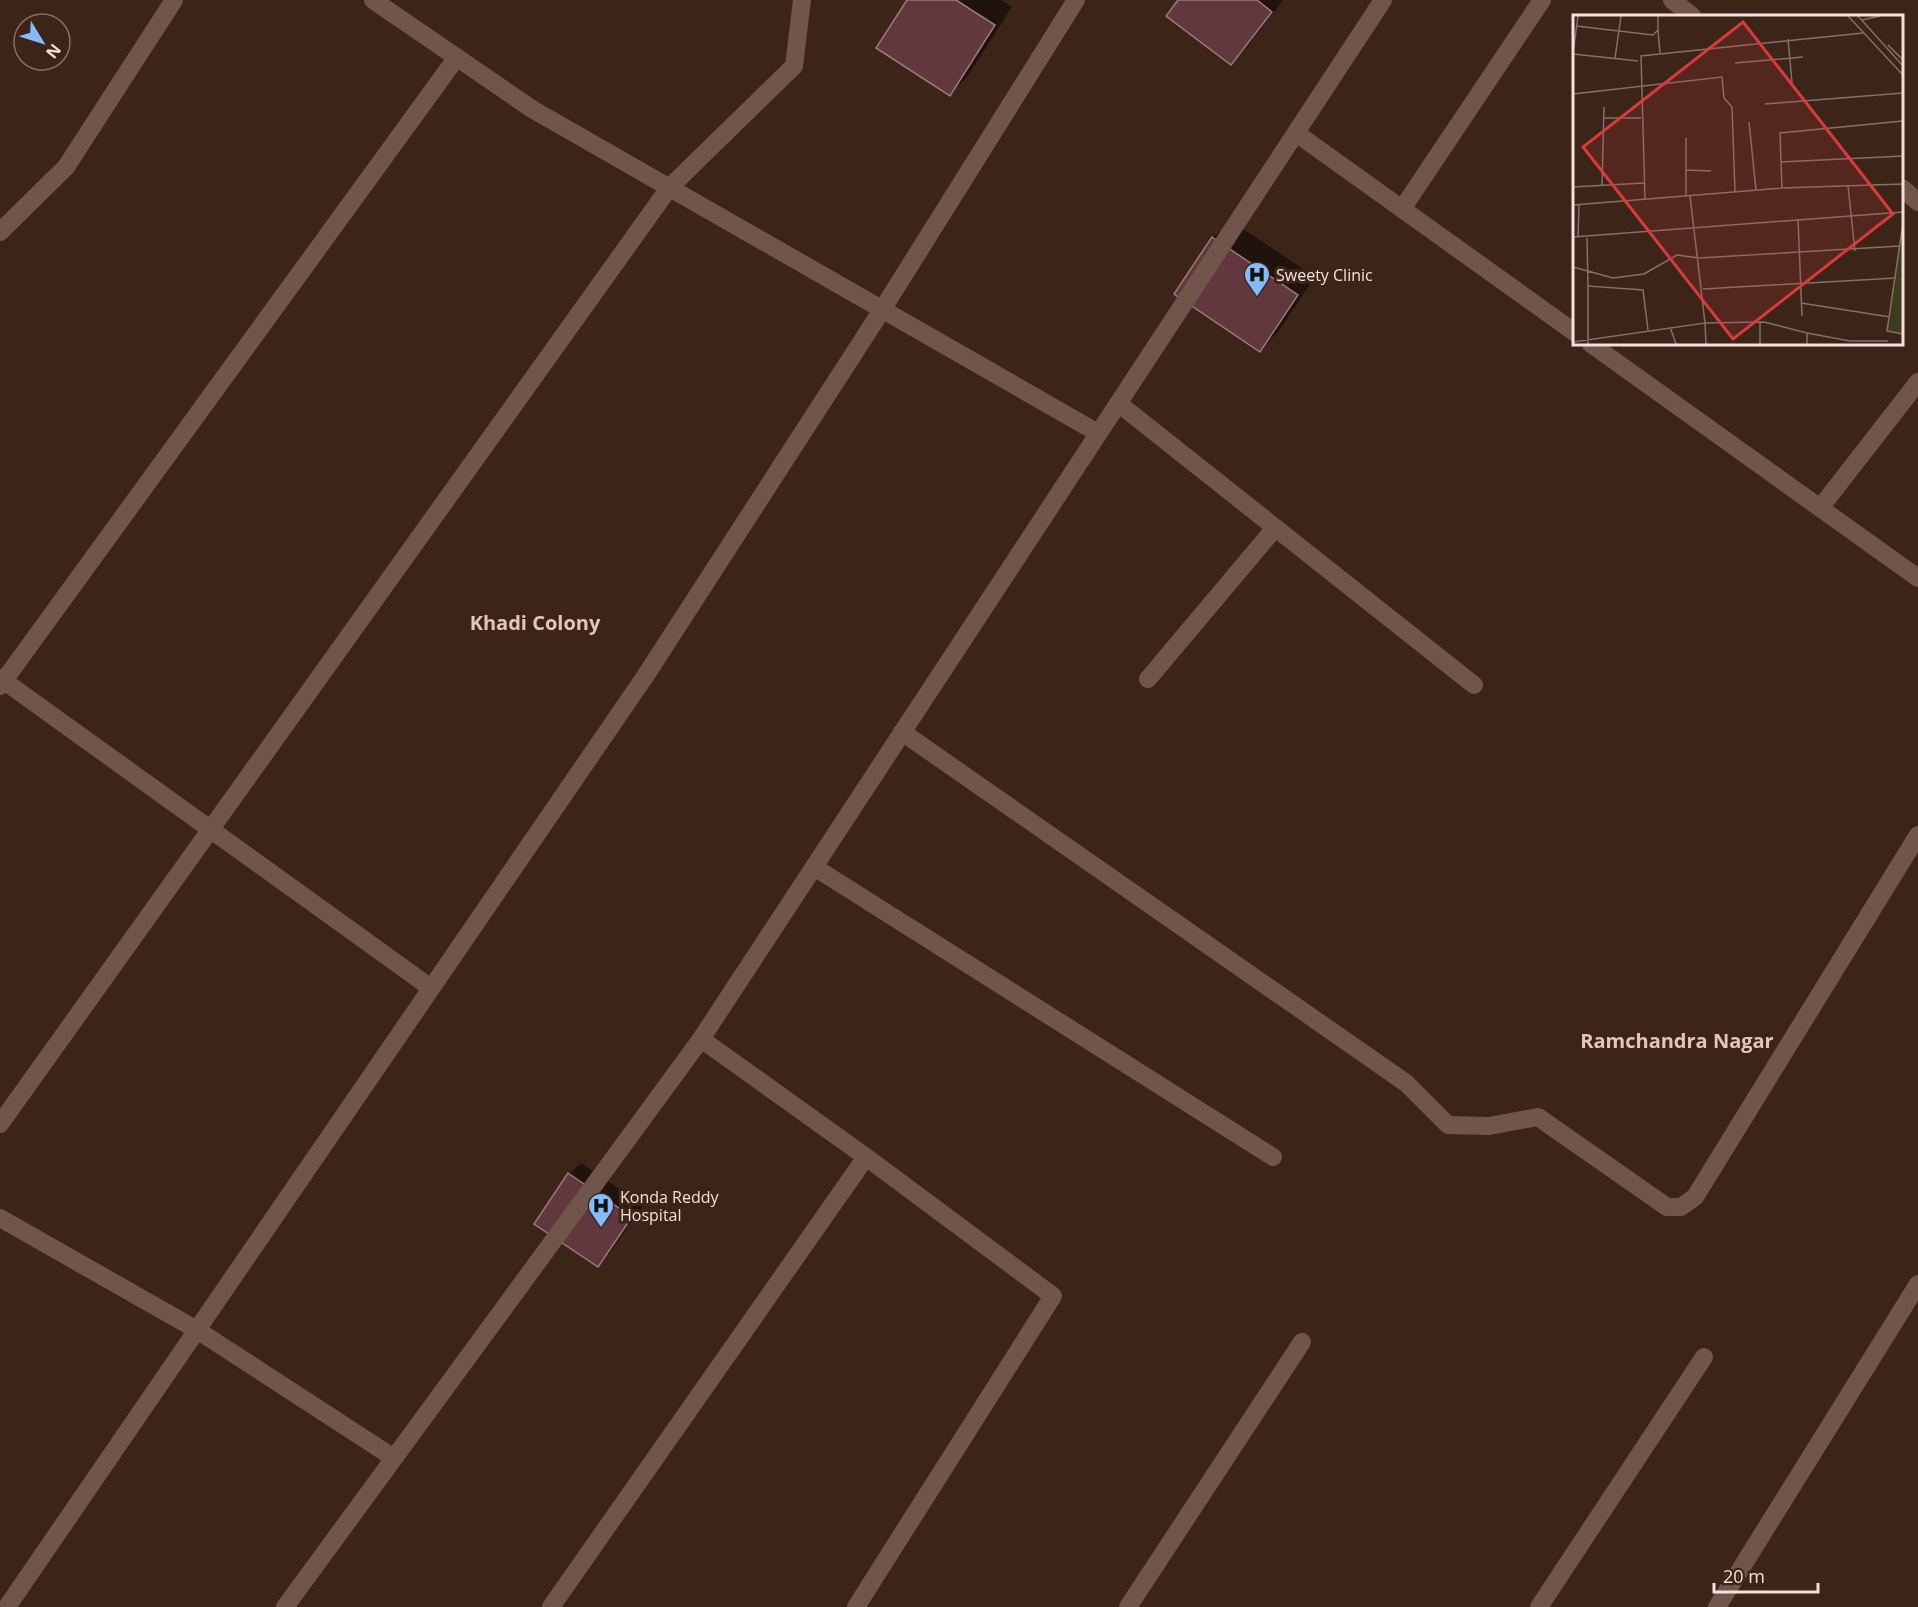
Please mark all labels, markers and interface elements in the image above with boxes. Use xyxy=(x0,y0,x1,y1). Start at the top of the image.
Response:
north arrow xyxy=(12,12,72,72)
inset map xyxy=(1573,15,1903,345)
text: N xyxy=(41,39,66,63)
hospital icon: Sweety Clinic xyxy=(1242,260,1272,298)
place label: Sweety Clinic xyxy=(1276,264,1373,286)
district label: Khadi Colony xyxy=(470,609,601,636)
district label: Ramchandra Nagar xyxy=(1580,1027,1774,1054)
place label: Konda Reddy Hospital xyxy=(620,1186,720,1226)
hospital icon: Konda Reddy Hospital xyxy=(586,1191,616,1229)
scale bar xyxy=(1714,1556,1818,1594)
text: 20 m xyxy=(1723,1564,1765,1588)

